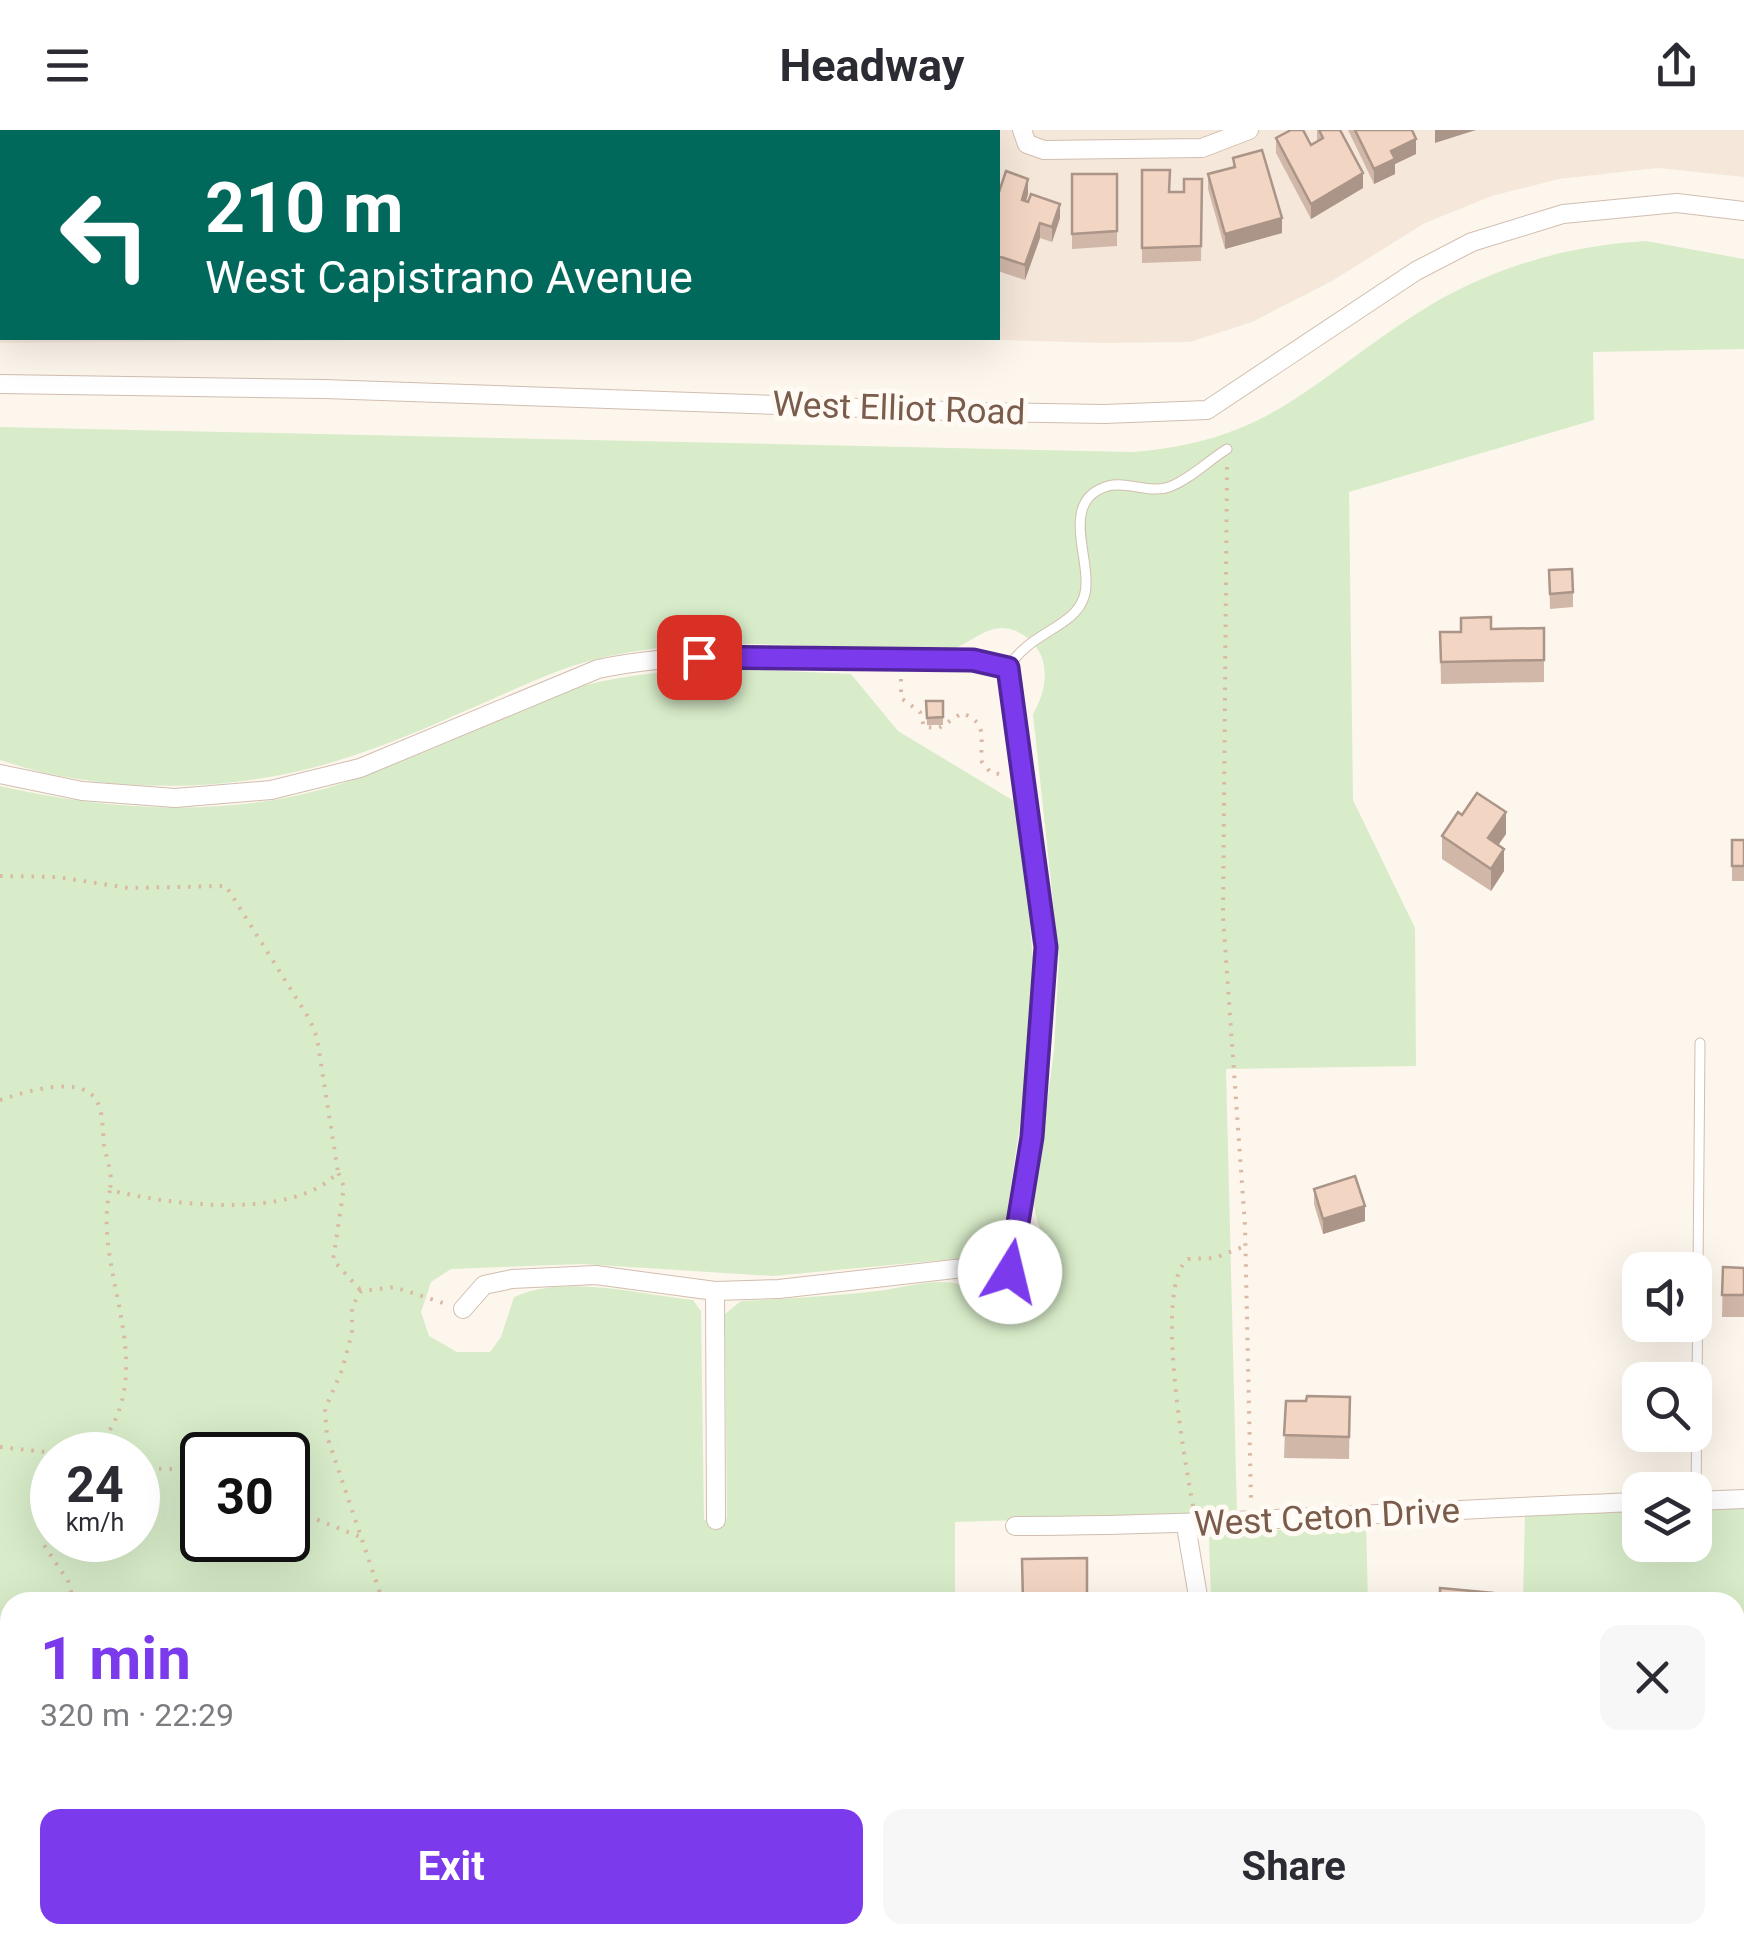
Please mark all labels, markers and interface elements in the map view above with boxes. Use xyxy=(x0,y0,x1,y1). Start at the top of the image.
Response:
icon: menu xyxy=(40,38,95,93)
icon: share xyxy=(1649,38,1704,93)
text: Headway xyxy=(780,39,964,92)
text: 210 m xyxy=(205,167,404,249)
icon: left xyxy=(40,170,170,300)
text: West Capistrano Avenue xyxy=(205,251,693,304)
street label: West Elliot Road xyxy=(772,384,1026,433)
pin xyxy=(657,615,742,700)
icon: arrive xyxy=(672,630,727,685)
position arrow xyxy=(958,1220,1062,1324)
map controls xyxy=(1622,1252,1712,1562)
button: sound xyxy=(1622,1252,1712,1342)
button: search xyxy=(1622,1362,1712,1452)
speed limit sign: 30 xyxy=(180,1432,310,1562)
text: 24 xyxy=(66,1456,124,1514)
button: layers xyxy=(1622,1472,1712,1562)
street label: West Ceton Drive xyxy=(1193,1490,1461,1545)
text: km/h xyxy=(66,1508,124,1537)
text: 1 min xyxy=(40,1623,191,1694)
button: close xyxy=(1600,1625,1705,1730)
text: 320 m · 22:29 xyxy=(40,1696,234,1734)
button: Exit xyxy=(40,1809,863,1924)
button: Share xyxy=(883,1809,1705,1924)

